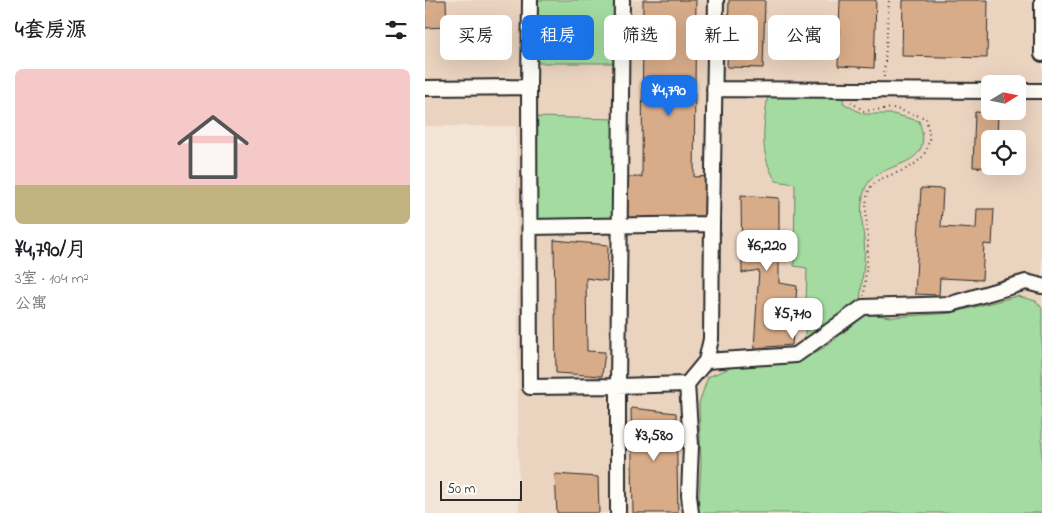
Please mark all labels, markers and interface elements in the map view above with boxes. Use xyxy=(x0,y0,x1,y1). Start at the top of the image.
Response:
chip: 买房 xyxy=(440,15,512,60)
chip: 租房 xyxy=(522,15,594,60)
chip: 筛选 xyxy=(604,15,676,60)
chip: 新上 xyxy=(686,15,758,60)
chip: 公寓 xyxy=(768,15,840,60)
text: 4套房源 xyxy=(15,16,87,46)
icon: filters xyxy=(382,16,410,44)
pin: ¥4,790 xyxy=(628,74,710,117)
north arrow xyxy=(981,75,1026,120)
map controls xyxy=(981,75,1026,175)
text: ¥4,790 xyxy=(652,79,686,103)
icon: home xyxy=(168,102,258,192)
button: locate xyxy=(981,130,1026,175)
pin: ¥6,220 xyxy=(726,230,808,272)
text: ¥6,220 xyxy=(748,234,786,258)
text: ¥4,790/月 xyxy=(15,236,87,266)
text: 3室 · 104 m² xyxy=(15,267,89,291)
text: 公寓 xyxy=(15,292,47,316)
pin: ¥5,710 xyxy=(752,298,834,340)
text: ¥5,710 xyxy=(775,302,811,326)
pin: ¥3,580 xyxy=(613,420,695,462)
text: ¥3,580 xyxy=(635,424,673,448)
scale bar xyxy=(440,478,523,501)
text: 50 m xyxy=(447,479,475,500)

